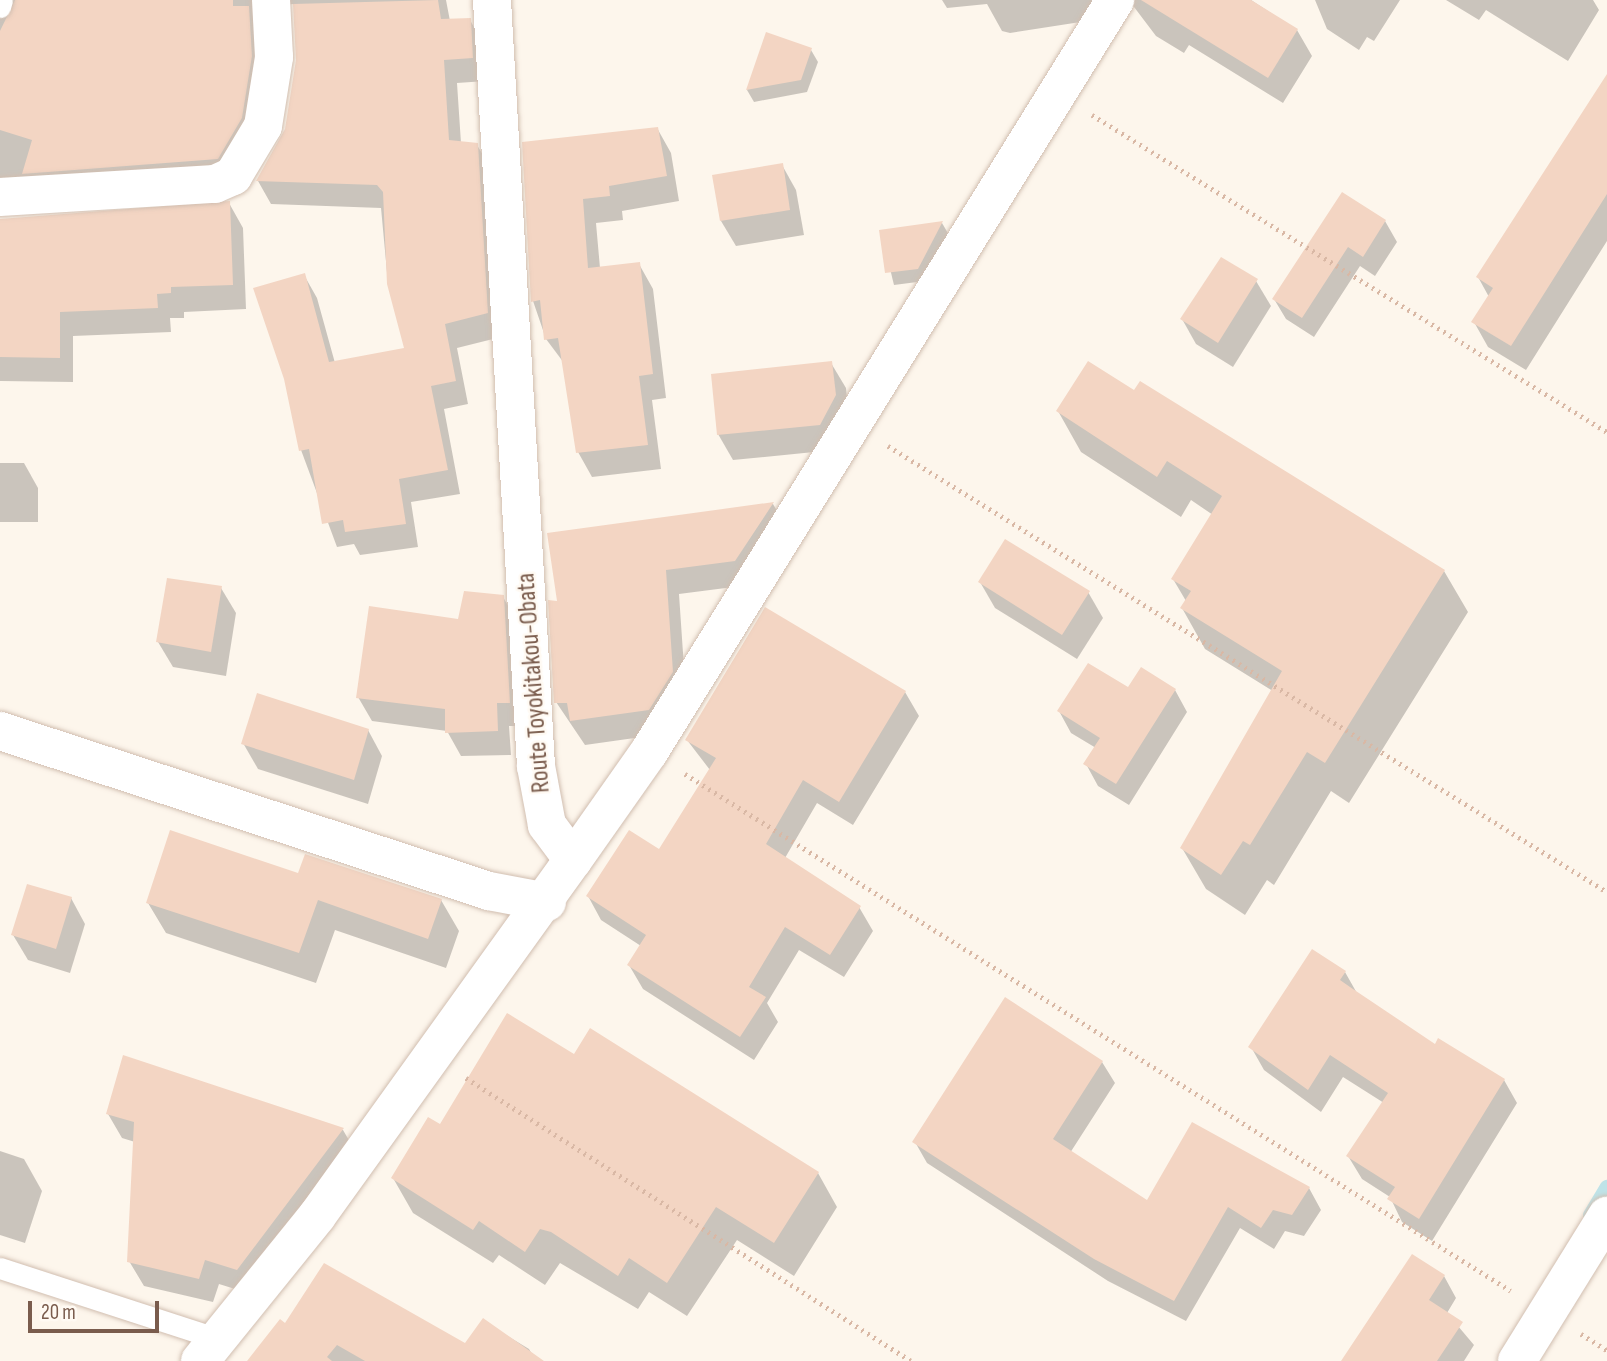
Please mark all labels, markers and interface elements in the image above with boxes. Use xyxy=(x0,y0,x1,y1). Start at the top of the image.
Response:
street label: Route Toyokitakou-Obata xyxy=(511,572,557,794)
scale bar xyxy=(32,1288,163,1332)
text: 20 m xyxy=(41,1300,76,1325)

